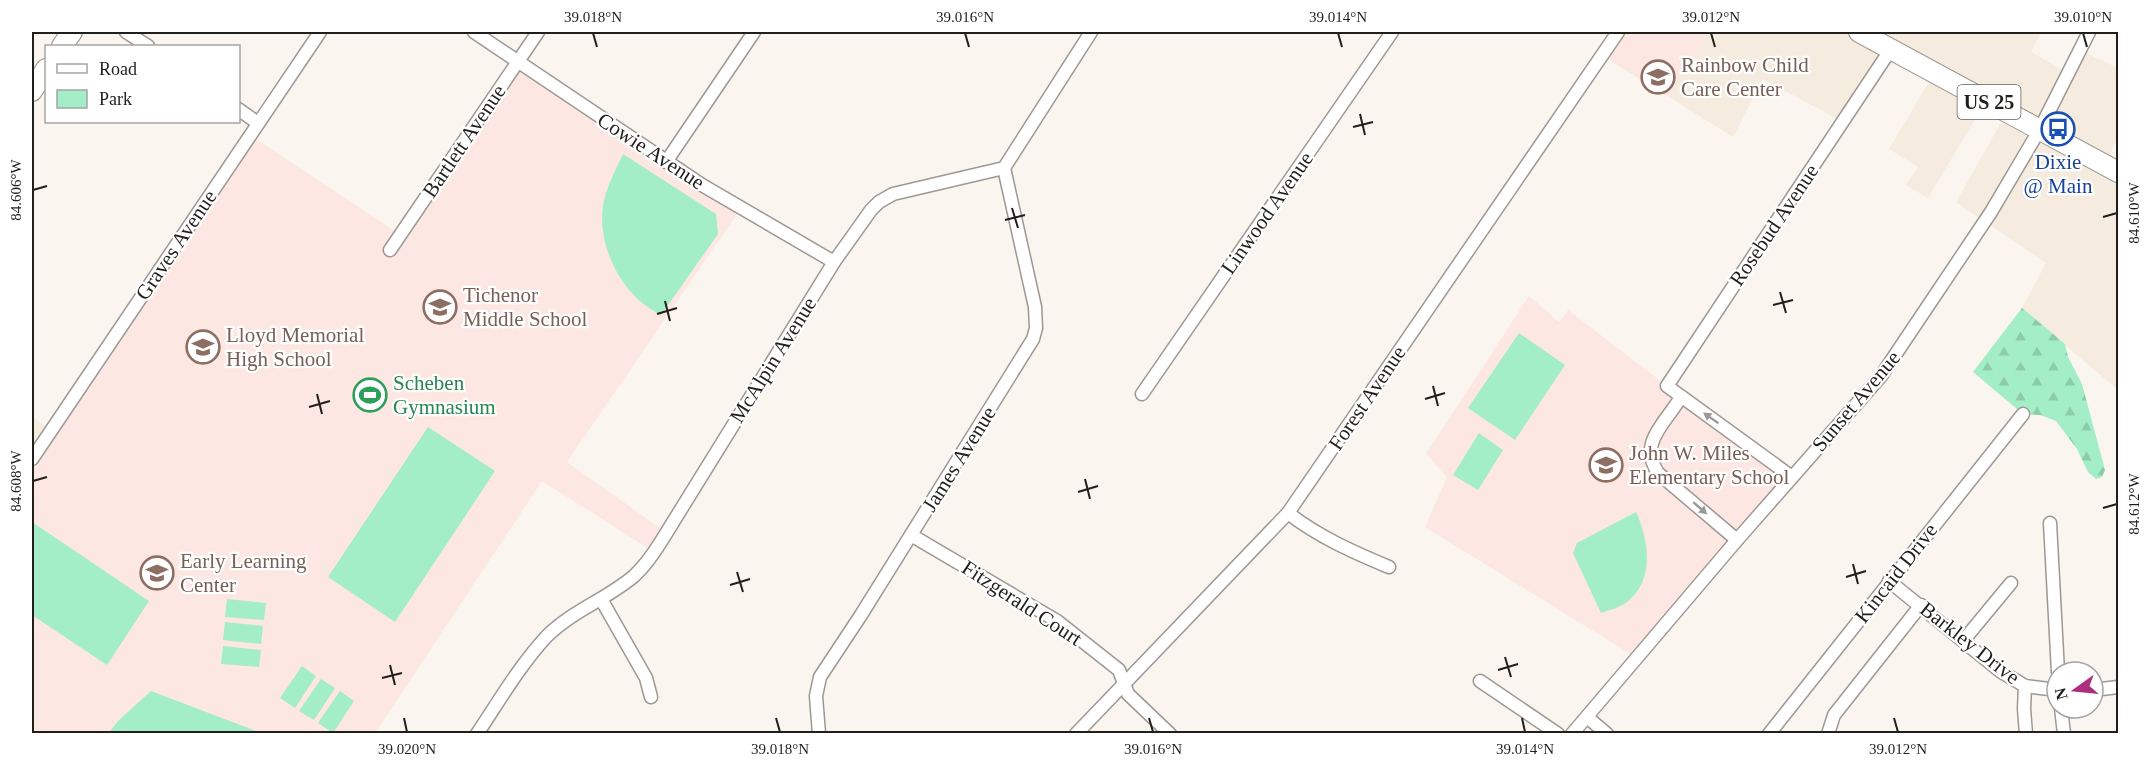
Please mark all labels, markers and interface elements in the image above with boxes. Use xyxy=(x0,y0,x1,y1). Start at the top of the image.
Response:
text: 39.018°N xyxy=(564,9,622,25)
text: 39.016°N xyxy=(936,9,994,25)
text: 39.014°N xyxy=(1309,9,1367,25)
text: 39.012°N xyxy=(1682,9,1740,25)
text: 39.010°N xyxy=(2054,9,2112,25)
legend xyxy=(45,45,240,123)
place label: Rainbow Child Care Center xyxy=(1681,53,1809,101)
text: Road xyxy=(99,59,137,79)
school or university icon: Rainbow Child Care Center xyxy=(1640,59,1676,95)
street label: Bartlett Avenue xyxy=(417,80,511,202)
road number: US 25 xyxy=(1958,85,2020,119)
text: Park xyxy=(99,89,132,109)
street label: Cowie Avenue xyxy=(593,108,709,194)
bus stop icon: Dixie @ Main xyxy=(2040,111,2076,147)
street label: Linwood Avenue xyxy=(1216,147,1318,279)
place label: Dixie @ Main xyxy=(2024,150,2093,198)
text: 84.606°W xyxy=(8,158,24,221)
street label: Rosebud Avenue xyxy=(1725,160,1823,290)
text: 84.610°W xyxy=(2126,181,2142,244)
street label: Graves Avenue xyxy=(130,186,222,304)
place label: Tichenor Middle School xyxy=(463,283,587,331)
school or university icon: Tichenor Middle School xyxy=(422,289,458,325)
street label: McAlpin Avenue xyxy=(725,293,821,427)
place label: Lloyd Memorial High School xyxy=(226,323,364,371)
school or university icon: Lloyd Memorial High School xyxy=(185,329,221,365)
street label: Forest Avenue xyxy=(1323,341,1411,455)
street label: Sunset Avenue xyxy=(1807,346,1905,456)
place label: Scheben Gymnasium xyxy=(393,371,496,419)
sports icon: Scheben Gymnasium xyxy=(352,377,388,413)
street label: James Avenue xyxy=(917,402,1001,516)
one-way arrow xyxy=(1703,413,1719,424)
place label: John W. Miles Elementary School xyxy=(1629,441,1790,489)
school or university icon: John W. Miles Elementary School xyxy=(1588,447,1624,483)
text: 84.608°W xyxy=(8,449,24,512)
text: 84.612°W xyxy=(2126,472,2142,535)
one-way arrow xyxy=(1693,501,1708,515)
street label: Kincaid Drive xyxy=(1850,519,1942,627)
place label: Early Learning Center xyxy=(180,549,307,597)
school or university icon: Early Learning Center xyxy=(139,555,175,591)
street label: Fitzgerald Court xyxy=(957,555,1087,651)
street label: Barkley Drive xyxy=(1916,597,2024,689)
north arrow xyxy=(2045,660,2105,720)
text: N xyxy=(2051,686,2071,702)
text: 39.020°N xyxy=(378,741,436,757)
text: 39.018°N xyxy=(751,741,809,757)
text: 39.016°N xyxy=(1124,741,1182,757)
text: 39.014°N xyxy=(1496,741,1554,757)
text: 39.012°N xyxy=(1869,741,1927,757)

